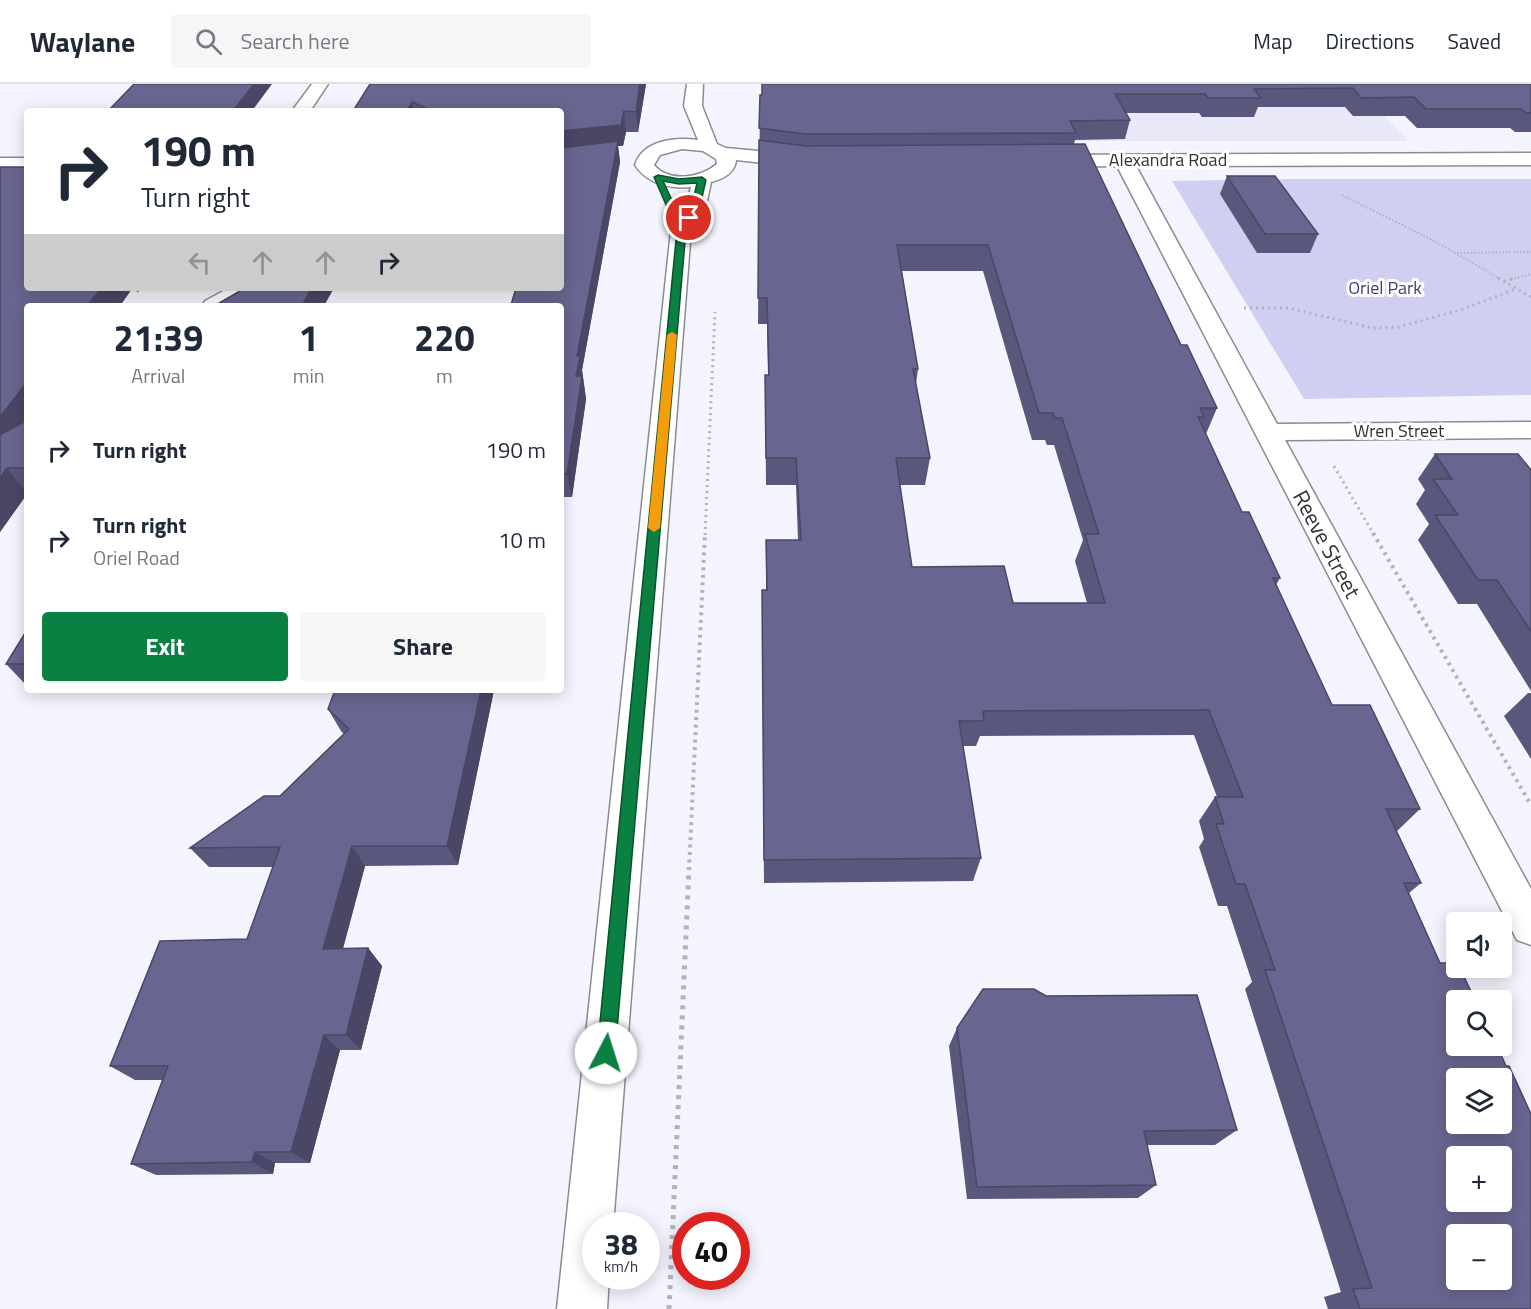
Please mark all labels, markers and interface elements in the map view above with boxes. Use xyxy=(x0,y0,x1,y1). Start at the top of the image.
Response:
search box xyxy=(171,14,591,68)
text: Waylane xyxy=(30,20,135,63)
text: Search here xyxy=(240,24,350,58)
icon: search xyxy=(192,25,225,58)
text: Map xyxy=(1253,25,1293,57)
text: Directions xyxy=(1326,25,1415,57)
text: Saved xyxy=(1448,25,1501,57)
text: 190 m xyxy=(141,118,256,182)
icon: right xyxy=(42,132,120,210)
street label: Alexandra Road xyxy=(1109,146,1227,173)
text: Turn right xyxy=(141,176,250,217)
pin xyxy=(663,192,714,243)
icon: arrive xyxy=(672,201,705,234)
icon: left xyxy=(183,246,216,279)
icon: ahead xyxy=(246,246,279,279)
icon: ahead xyxy=(309,246,342,279)
icon: right xyxy=(372,246,405,279)
park label: Oriel Park xyxy=(1348,274,1422,301)
text: 21:39 xyxy=(113,310,203,365)
text: 1 xyxy=(299,310,319,365)
text: 220 xyxy=(414,310,475,365)
text: Arrival xyxy=(131,360,186,391)
text: min xyxy=(293,360,325,391)
text: m xyxy=(436,360,453,391)
street label: Wren Street xyxy=(1354,417,1445,444)
text: Turn right xyxy=(93,433,187,467)
text: 190 m xyxy=(486,433,546,467)
icon: right xyxy=(42,434,75,467)
street label: Reeve Street xyxy=(1284,484,1370,605)
text: Turn right xyxy=(93,508,187,542)
text: 10 m xyxy=(498,523,546,557)
icon: right xyxy=(42,524,75,557)
text: Oriel Road xyxy=(93,542,180,573)
button: Exit xyxy=(42,612,288,681)
button: Share xyxy=(300,612,546,681)
map controls xyxy=(1446,912,1512,1290)
button: sound xyxy=(1446,912,1512,978)
button: search xyxy=(1446,990,1512,1056)
position arrow xyxy=(574,1021,638,1085)
button: layers xyxy=(1446,1068,1512,1134)
button: + xyxy=(1446,1146,1512,1212)
speed limit sign: 40 xyxy=(672,1212,750,1290)
text: 38 xyxy=(604,1221,638,1267)
button: − xyxy=(1446,1224,1512,1290)
text: km/h xyxy=(604,1255,638,1278)

